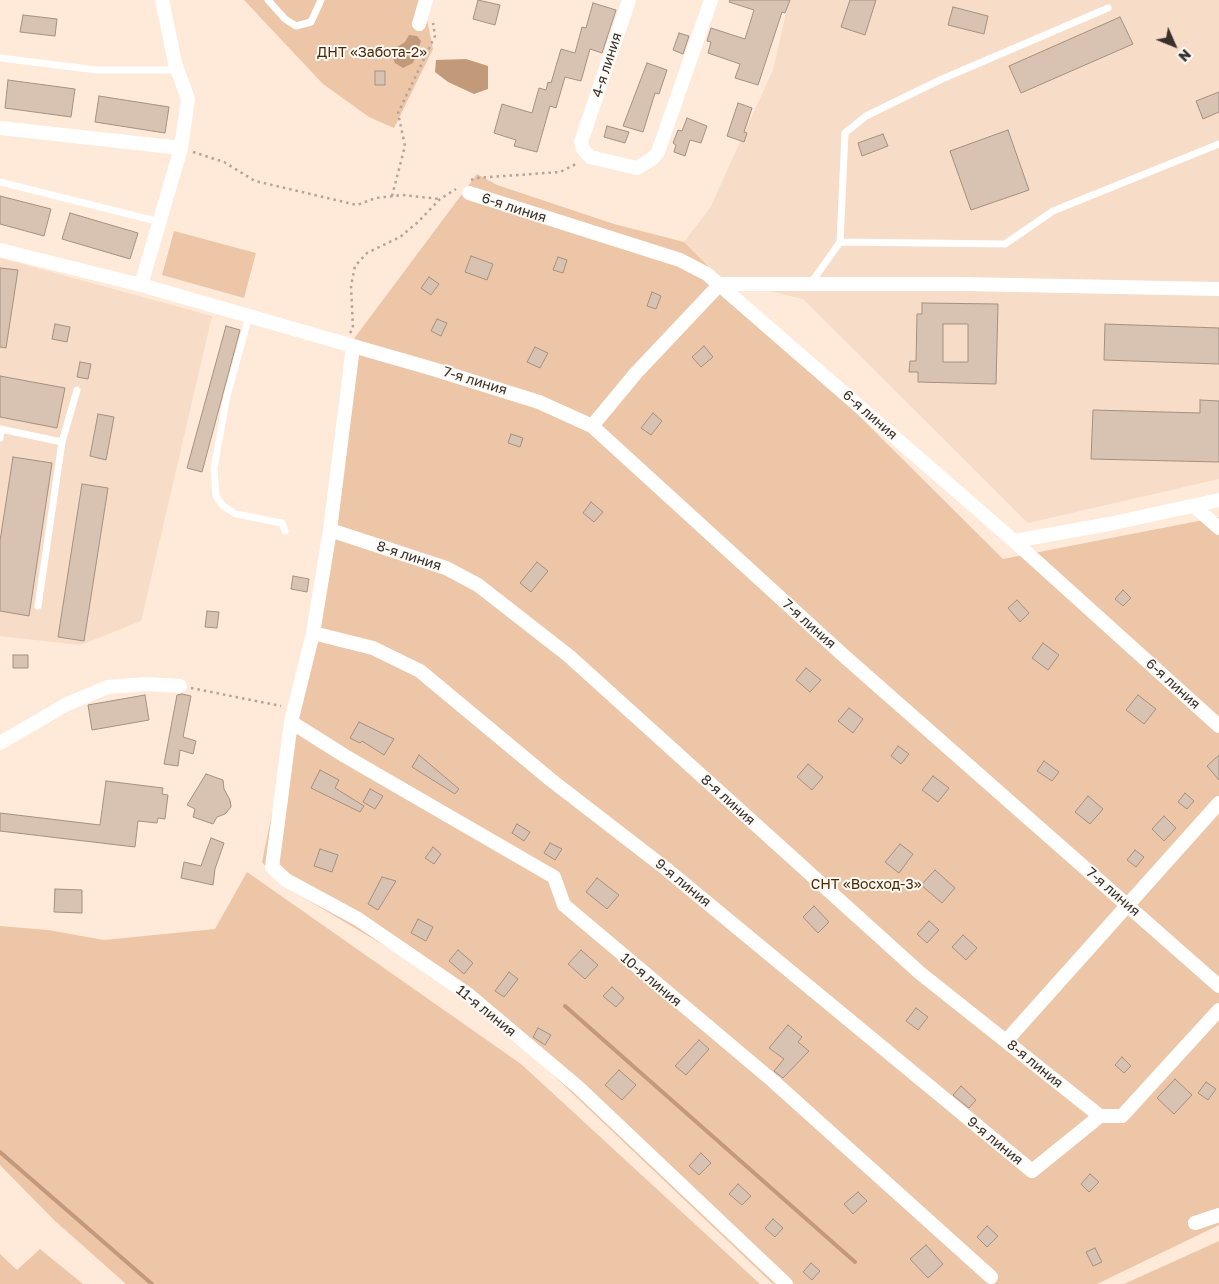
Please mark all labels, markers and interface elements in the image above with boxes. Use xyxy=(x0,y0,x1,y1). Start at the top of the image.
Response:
north arrow xyxy=(1149,20,1199,70)
street label: 4-я линия xyxy=(589,30,625,100)
park label: ДНТ «Забота-2» xyxy=(317,45,427,61)
text: N xyxy=(1175,46,1195,65)
street label: 6-я линия xyxy=(480,190,548,226)
street label: 7-я линия xyxy=(441,363,509,399)
street label: 6-я линия xyxy=(839,387,901,443)
street label: 8-я линия xyxy=(374,538,444,574)
street label: 7-я линия xyxy=(779,596,839,652)
street label: 6-я линия xyxy=(1142,655,1204,713)
street label: 8-я линия xyxy=(697,771,759,829)
street label: 9-я линия xyxy=(652,855,714,911)
street label: 7-я линия xyxy=(1083,864,1143,920)
park label: СНТ «Восход-3» xyxy=(811,877,921,893)
street label: 10-я линия xyxy=(617,950,685,1010)
street label: 11-я линия xyxy=(453,982,519,1040)
street label: 8-я линия xyxy=(1004,1036,1066,1092)
street label: 9-я линия xyxy=(964,1113,1026,1169)

